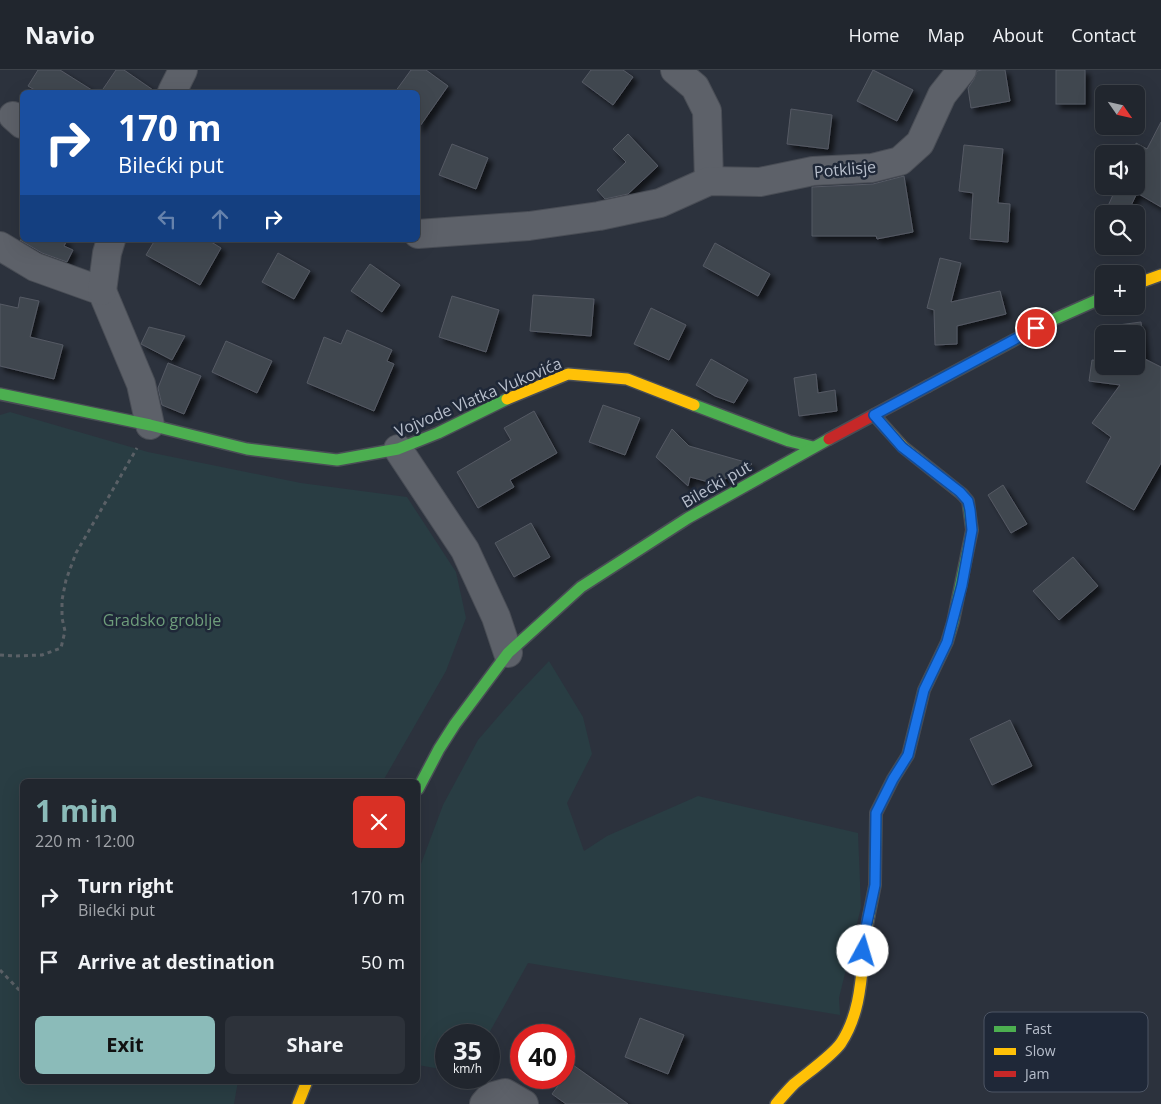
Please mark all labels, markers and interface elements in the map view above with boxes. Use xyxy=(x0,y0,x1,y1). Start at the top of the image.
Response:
text: Navio xyxy=(25,18,95,51)
text: Home xyxy=(849,23,899,47)
text: Map xyxy=(927,23,965,47)
text: About xyxy=(993,23,1043,47)
text: Contact xyxy=(1071,23,1136,47)
north arrow xyxy=(1095,85,1145,135)
map controls xyxy=(1095,85,1145,375)
text: 170 m xyxy=(118,104,222,151)
icon: right xyxy=(35,110,100,175)
button: sound xyxy=(1095,145,1145,195)
text: Bilećki put xyxy=(118,149,224,179)
street label: Potklisje xyxy=(813,155,877,183)
icon: left xyxy=(153,205,181,233)
icon: ahead xyxy=(206,205,234,233)
icon: right xyxy=(259,205,287,233)
button: search xyxy=(1095,205,1145,255)
button: + xyxy=(1095,265,1145,315)
pin xyxy=(1015,307,1057,349)
icon: arrive xyxy=(1022,314,1050,342)
button: − xyxy=(1095,325,1145,375)
street label: Vojvode Vlatka Vukovića xyxy=(391,352,565,442)
street label: Bilećki put xyxy=(677,455,755,513)
park label: Gradsko groblje xyxy=(103,609,221,631)
text: 1 min xyxy=(35,790,118,831)
button: close xyxy=(353,796,405,848)
text: 220 m · 12:00 xyxy=(35,830,135,852)
text: Turn right xyxy=(78,873,173,899)
icon: right xyxy=(35,883,63,911)
text: 170 m xyxy=(350,884,405,910)
text: Bilećki put xyxy=(78,899,155,921)
position arrow xyxy=(836,924,888,976)
icon: arrive xyxy=(35,948,63,976)
text: Arrive at destination xyxy=(78,949,275,975)
text: 50 m xyxy=(361,949,405,975)
legend xyxy=(984,1012,1148,1092)
button: Exit xyxy=(35,1016,215,1074)
button: Share xyxy=(225,1016,405,1074)
text: Fast xyxy=(1025,1019,1052,1038)
speed limit sign: 40 xyxy=(510,1024,575,1089)
text: 35 xyxy=(453,1033,482,1067)
text: Slow xyxy=(1025,1041,1056,1060)
text: km/h xyxy=(453,1060,482,1077)
text: Jam xyxy=(1023,1064,1050,1083)

